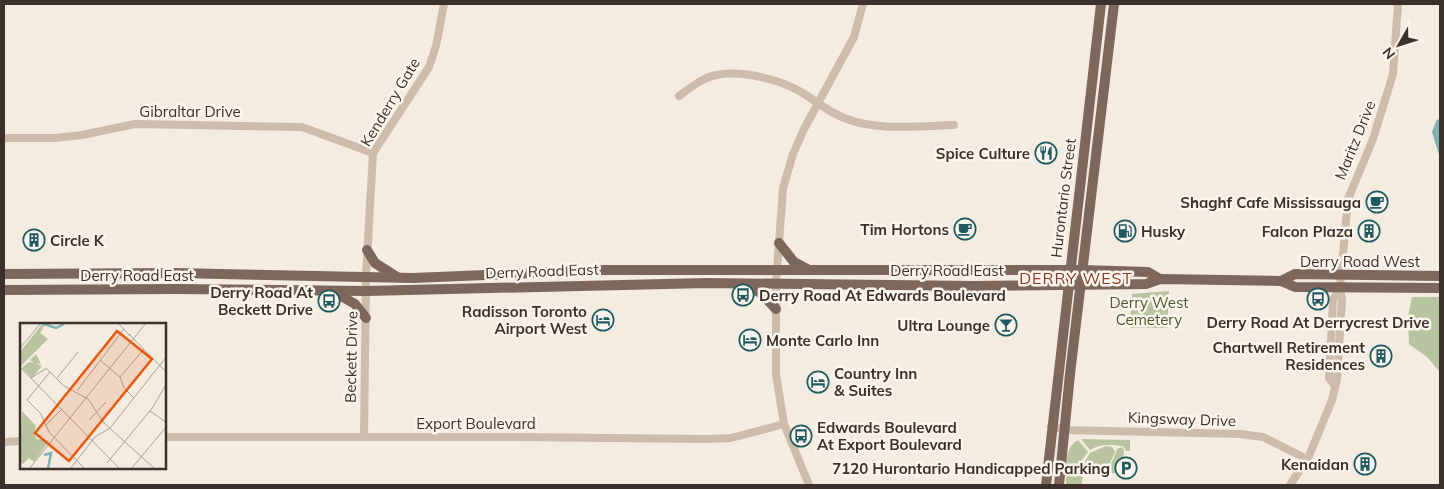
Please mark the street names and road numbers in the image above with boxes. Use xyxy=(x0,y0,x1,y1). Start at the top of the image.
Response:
street label: Kenderry Gate xyxy=(356,54,424,150)
street label: Maritz Drive xyxy=(1330,97,1380,183)
street label: Gibraltar Drive xyxy=(139,102,241,121)
street label: Hurontario Street xyxy=(1046,137,1080,259)
street label: Derry Road West xyxy=(1300,252,1420,271)
street label: Derry Road East xyxy=(485,260,599,282)
street label: Derry Road East xyxy=(890,261,1004,280)
street label: Derry Road East xyxy=(80,266,194,285)
street label: Beckett Drive xyxy=(341,311,361,403)
street label: Kingsway Drive xyxy=(1128,408,1236,430)
street label: Export Boulevard xyxy=(416,414,536,433)

